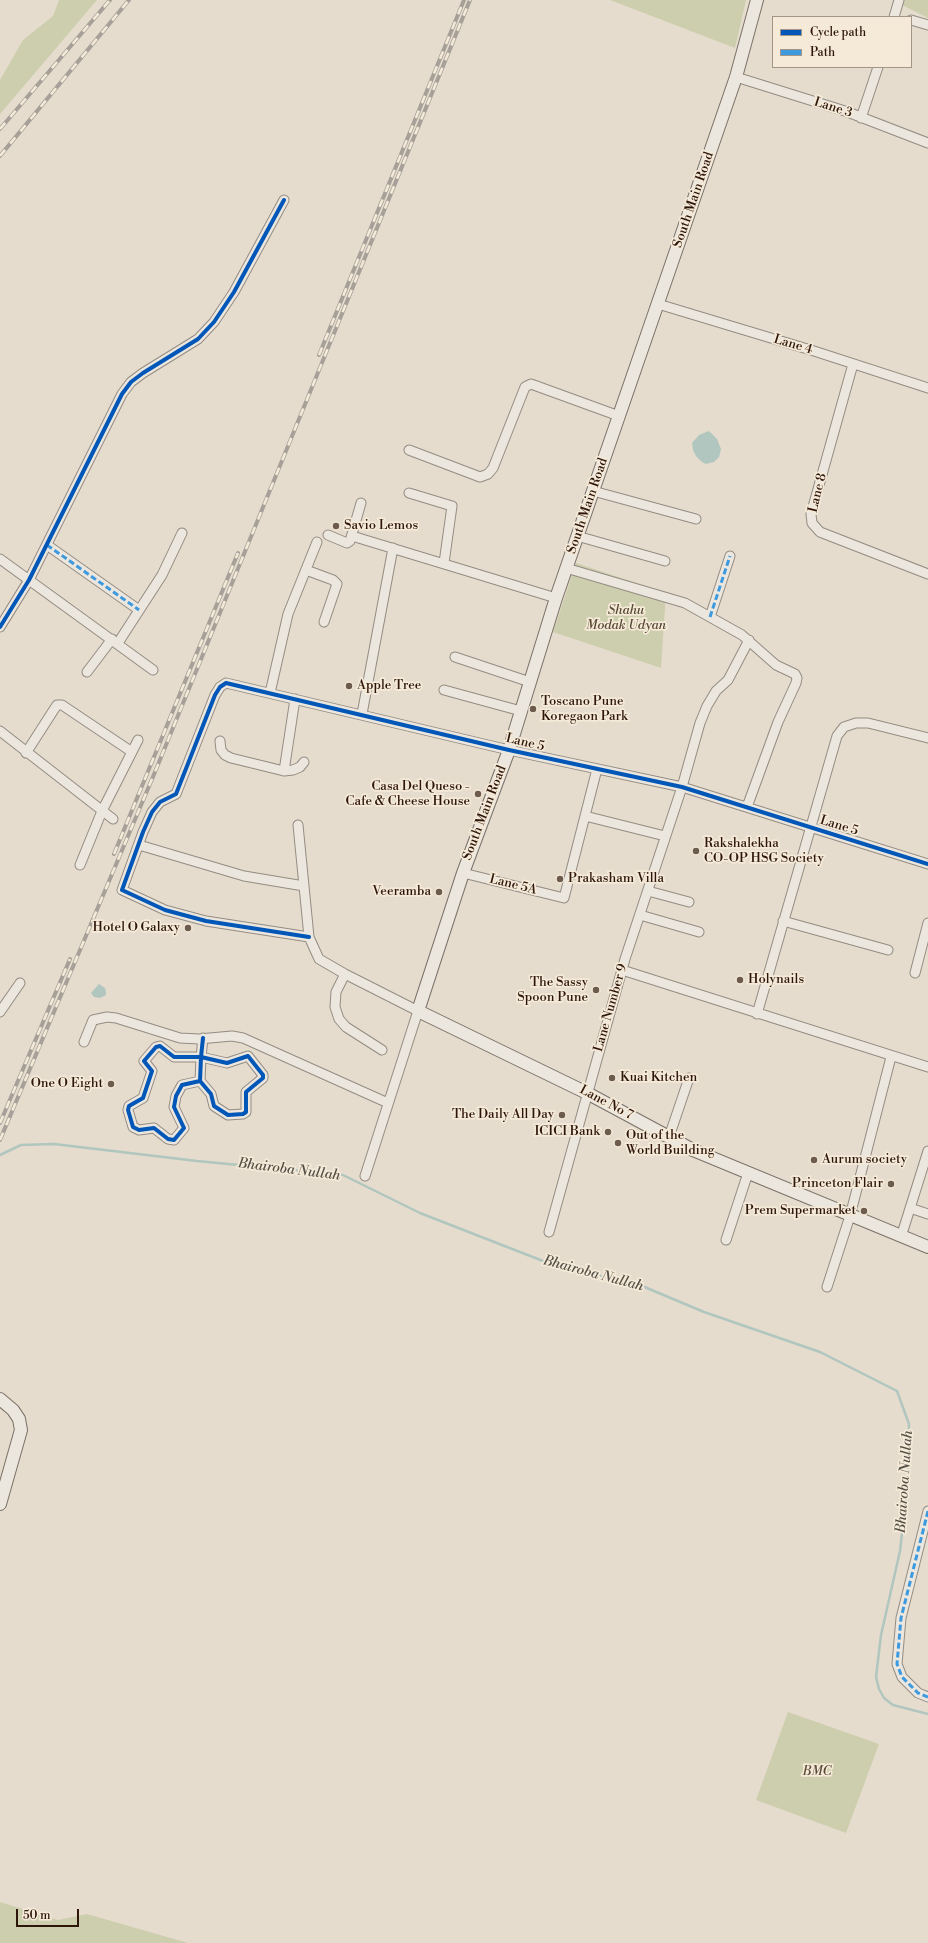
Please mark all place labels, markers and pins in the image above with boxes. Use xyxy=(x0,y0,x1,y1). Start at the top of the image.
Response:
place label: Savio Lemos xyxy=(344,518,418,534)
marker: Savio Lemos xyxy=(331,521,341,531)
place label: Apple Tree xyxy=(357,678,421,694)
marker: Apple Tree xyxy=(344,681,354,691)
place label: Toscano Pune Koregaon Park xyxy=(541,694,628,725)
marker: Toscano Pune Koregaon Park xyxy=(528,704,538,714)
place label: Casa Del Queso - Cafe & Cheese House xyxy=(346,779,470,810)
marker: Casa Del Queso - Cafe & Cheese House xyxy=(473,789,483,799)
place label: Rakshalekha CO-OP HSG Society xyxy=(704,836,824,867)
marker: Rakshalekha CO-OP HSG Society xyxy=(691,846,701,856)
place label: Prakasham Villa xyxy=(568,871,664,887)
marker: Prakasham Villa xyxy=(555,874,565,884)
place label: Veeramba xyxy=(372,884,431,900)
marker: Veeramba xyxy=(434,887,444,897)
place label: Hotel O Galaxy xyxy=(92,920,180,936)
marker: Hotel O Galaxy xyxy=(183,923,193,933)
place label: Holynails xyxy=(748,972,804,988)
place label: The Sassy Spoon Pune xyxy=(517,975,588,1006)
marker: Holynails xyxy=(735,975,745,985)
marker: The Sassy Spoon Pune xyxy=(591,985,601,995)
place label: Kuai Kitchen xyxy=(620,1070,697,1086)
marker: Kuai Kitchen xyxy=(607,1073,617,1083)
place label: One O Eight xyxy=(31,1076,103,1092)
marker: One O Eight xyxy=(106,1079,116,1089)
place label: The Daily All Day xyxy=(452,1107,554,1123)
marker: The Daily All Day xyxy=(557,1110,567,1120)
place label: ICICI Bank xyxy=(534,1124,600,1140)
marker: ICICI Bank xyxy=(603,1127,613,1137)
place label: Out of the World Building xyxy=(626,1128,714,1159)
marker: Out of the World Building xyxy=(613,1138,623,1148)
place label: Aurum society xyxy=(822,1152,907,1168)
marker: Aurum society xyxy=(809,1155,819,1165)
place label: Princeton Flair xyxy=(792,1176,883,1192)
marker: Princeton Flair xyxy=(886,1179,896,1189)
place label: Prem Supermarket xyxy=(745,1203,856,1219)
marker: Prem Supermarket xyxy=(859,1206,869,1216)

